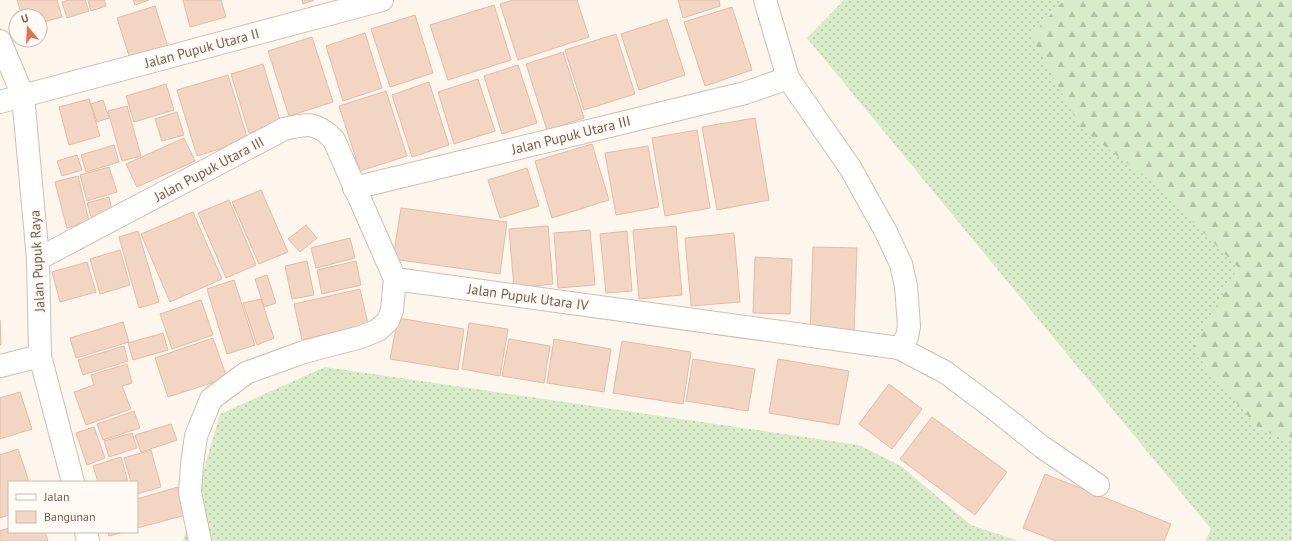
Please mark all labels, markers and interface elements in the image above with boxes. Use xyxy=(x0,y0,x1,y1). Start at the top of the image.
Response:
north arrow xyxy=(8,8,48,48)
text: U xyxy=(19,11,30,26)
street label: Jalan Pupuk Utara II xyxy=(142,24,261,72)
street label: Jalan Pupuk Utara III xyxy=(509,112,632,159)
street label: Jalan Pupuk Utara III xyxy=(150,132,267,206)
street label: Jalan Pupuk Raya xyxy=(25,210,49,313)
street label: Jalan Pupuk Utara IV xyxy=(465,279,590,314)
legend xyxy=(8,481,138,533)
text: Jalan xyxy=(43,489,69,504)
text: Bangunan xyxy=(44,509,96,524)

